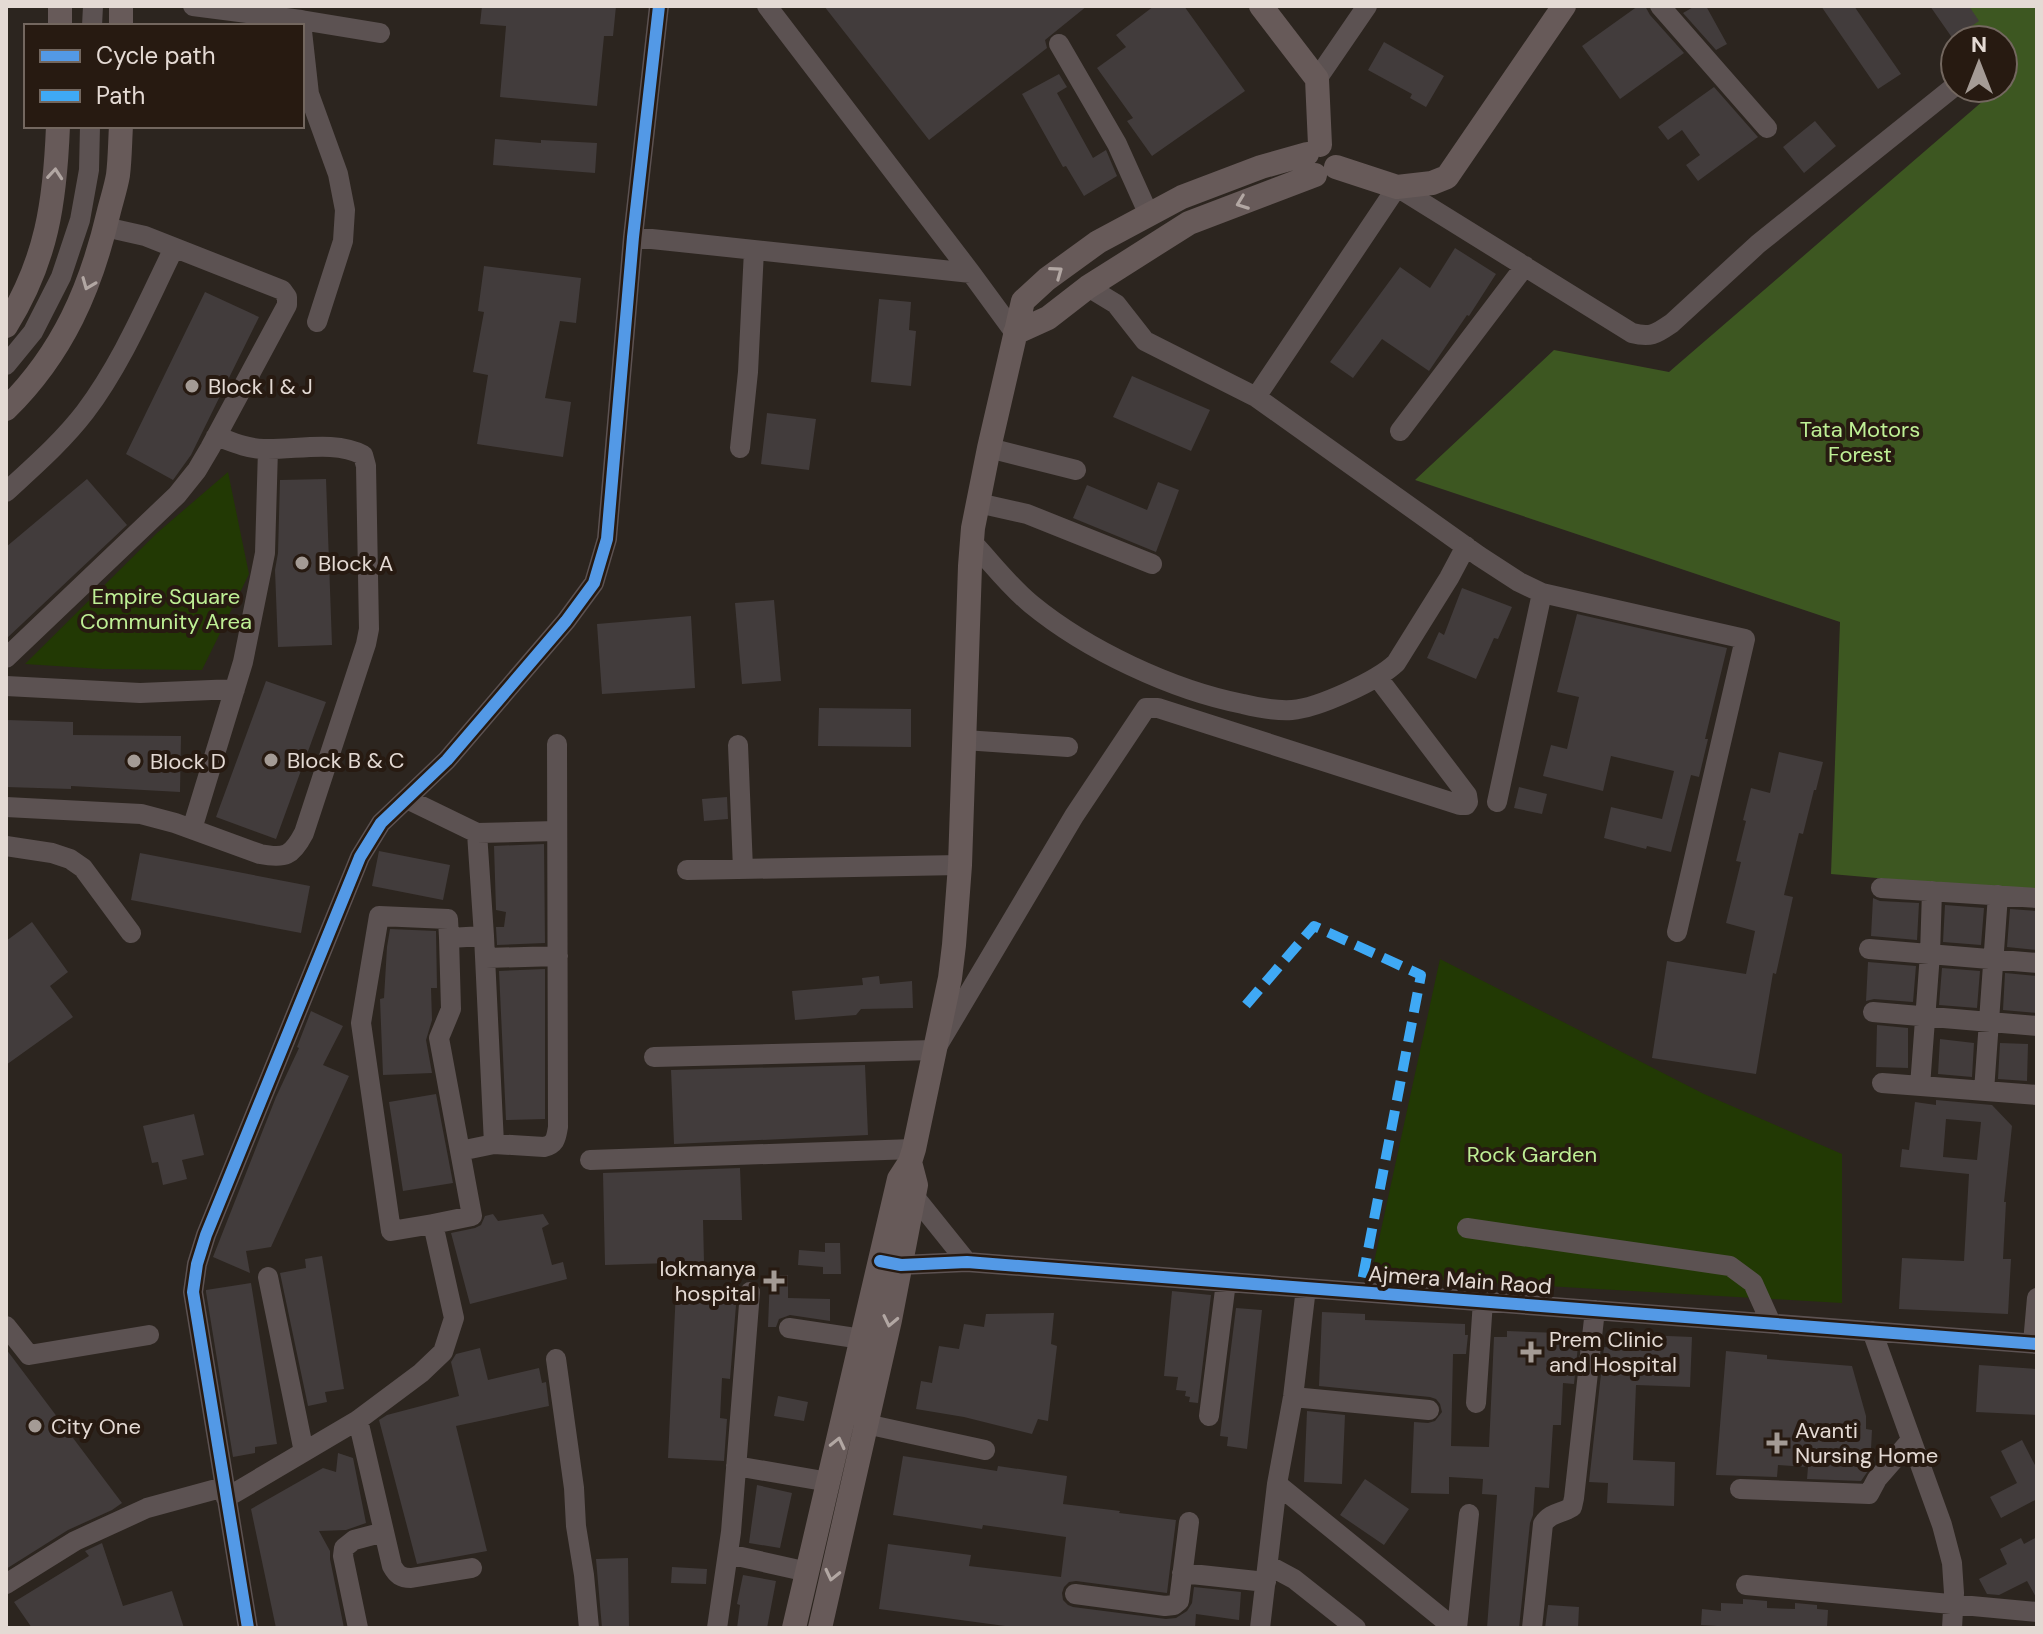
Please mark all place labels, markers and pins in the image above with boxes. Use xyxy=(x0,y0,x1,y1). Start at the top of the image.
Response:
place label: Block I & J xyxy=(208,372,313,401)
marker: Block I & J xyxy=(183,377,201,395)
place label: Block A xyxy=(318,549,393,578)
marker: Block A xyxy=(293,554,311,572)
place label: Block B & C xyxy=(287,746,405,775)
place label: Block D xyxy=(150,747,226,776)
marker: Block B & C xyxy=(262,751,280,769)
marker: Block D xyxy=(125,752,143,770)
place label: lokmanya hospital xyxy=(660,1254,756,1308)
marker: lokmanya hospital xyxy=(763,1270,785,1292)
place label: Prem Clinic and Hospital xyxy=(1549,1325,1677,1379)
marker: Prem Clinic and Hospital xyxy=(1520,1341,1542,1363)
place label: City One xyxy=(51,1412,141,1441)
place label: Avanti Nursing Home xyxy=(1795,1416,1938,1470)
marker: City One xyxy=(26,1417,44,1435)
marker: Avanti Nursing Home xyxy=(1766,1432,1788,1454)

